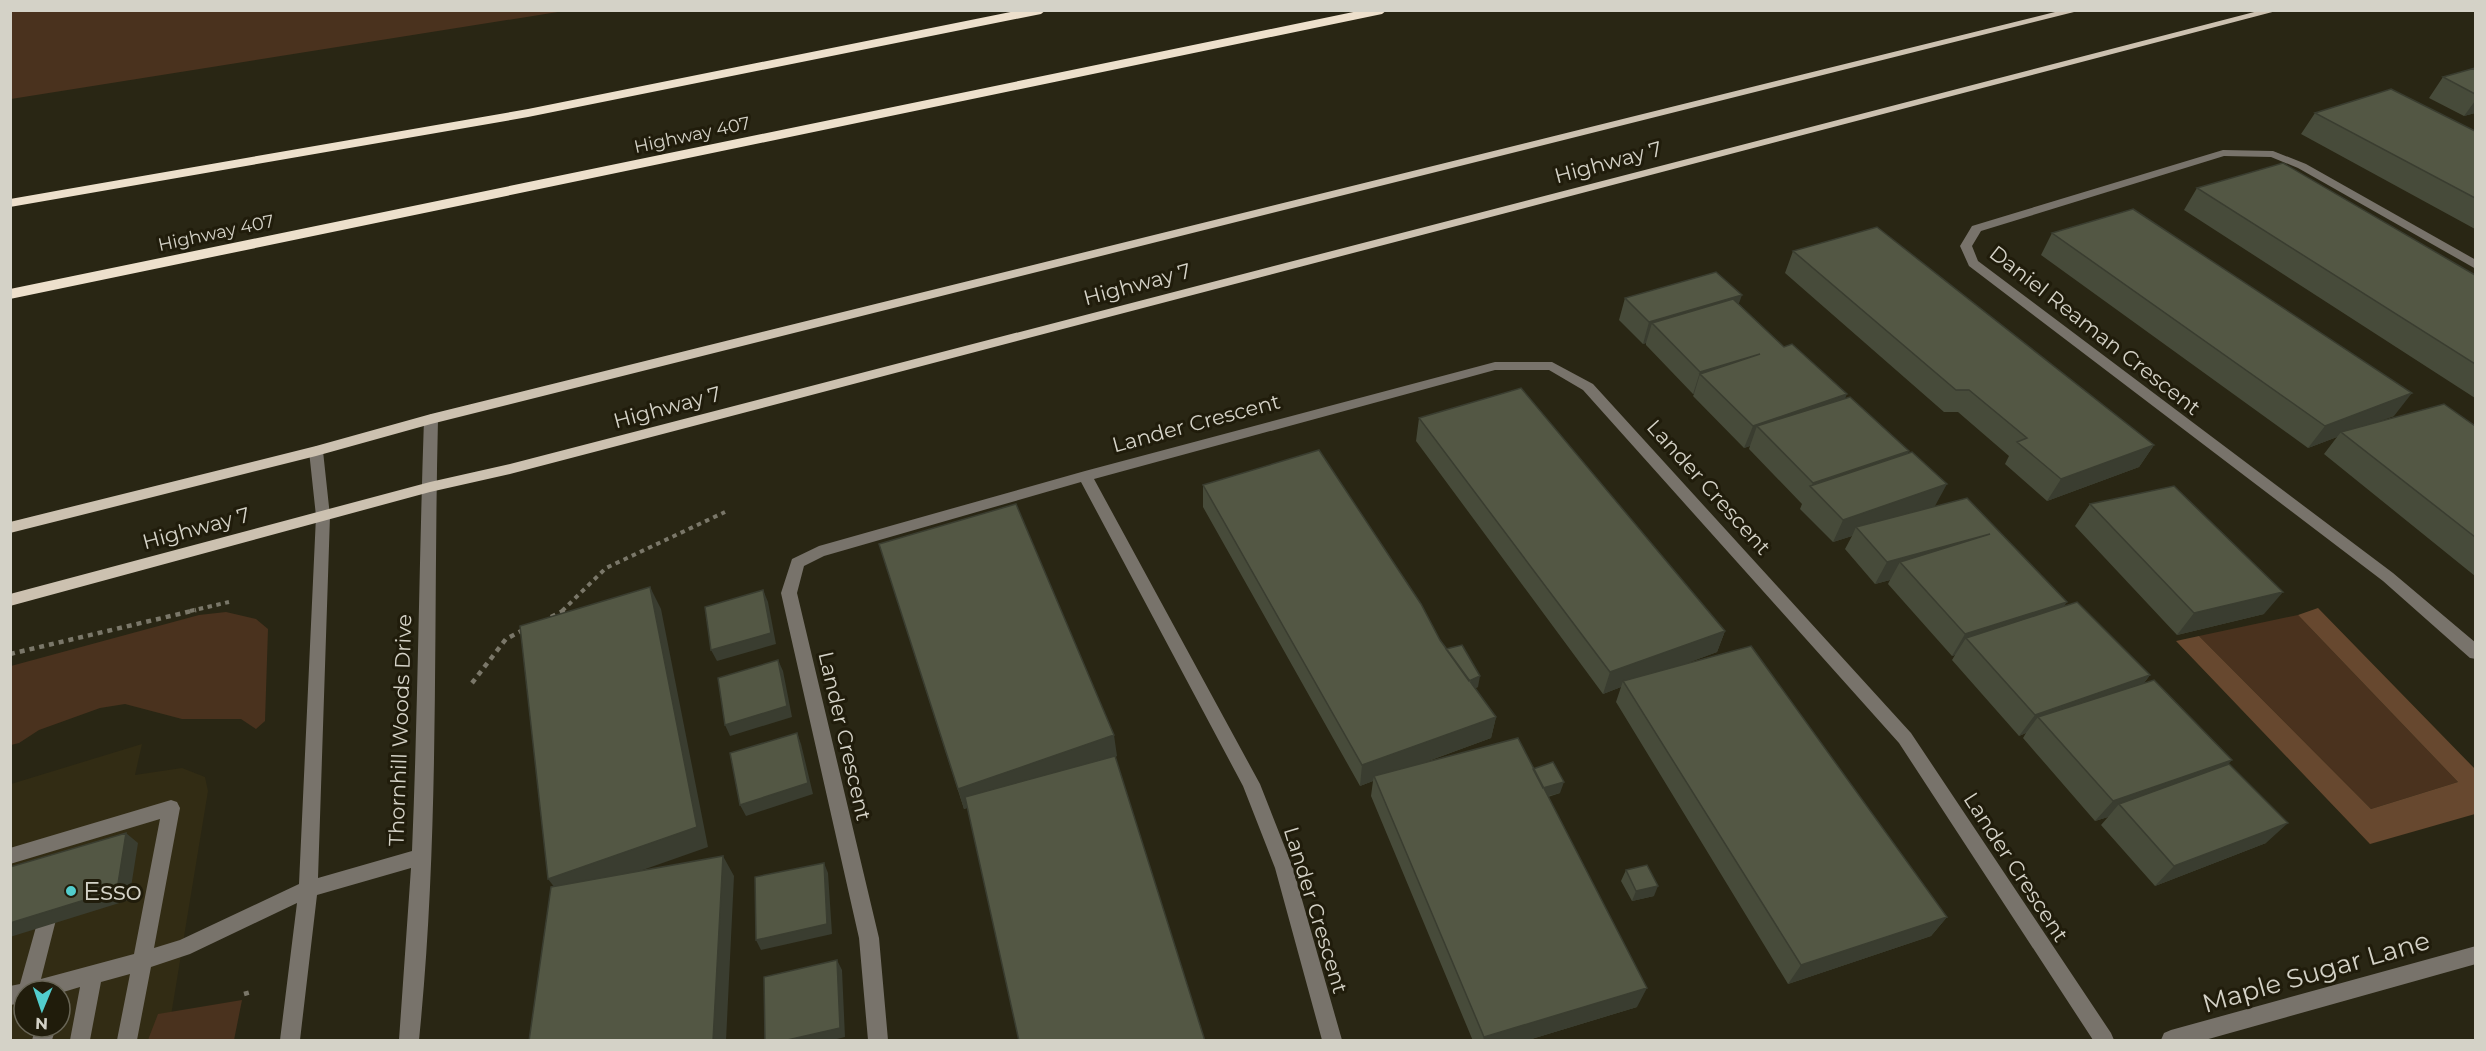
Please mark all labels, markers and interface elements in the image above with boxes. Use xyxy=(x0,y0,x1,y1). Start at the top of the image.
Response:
street label: Highway 407 xyxy=(632,112,752,158)
street label: Highway 7 xyxy=(1551,136,1665,188)
street label: Highway 407 xyxy=(156,210,276,256)
street label: Daniel Reaman Crescent xyxy=(1985,240,2205,420)
street label: Highway 7 xyxy=(1080,258,1194,310)
street label: Highway 7 xyxy=(610,381,724,433)
street label: Lander Crescent xyxy=(1109,389,1283,457)
street label: Lander Crescent xyxy=(1642,414,1776,560)
street label: Highway 7 xyxy=(139,502,253,554)
street label: Thornhill Woods Drive xyxy=(383,614,417,846)
street label: Lander Crescent xyxy=(813,649,877,823)
street label: Lander Crescent xyxy=(1958,788,2074,946)
street label: Lander Crescent xyxy=(1279,824,1353,996)
place label: Esso xyxy=(83,875,142,907)
marker: Esso xyxy=(64,884,78,898)
street label: Maple Sugar Lane xyxy=(2199,924,2433,1020)
north arrow xyxy=(12,979,72,1039)
text: N xyxy=(35,1014,48,1033)

